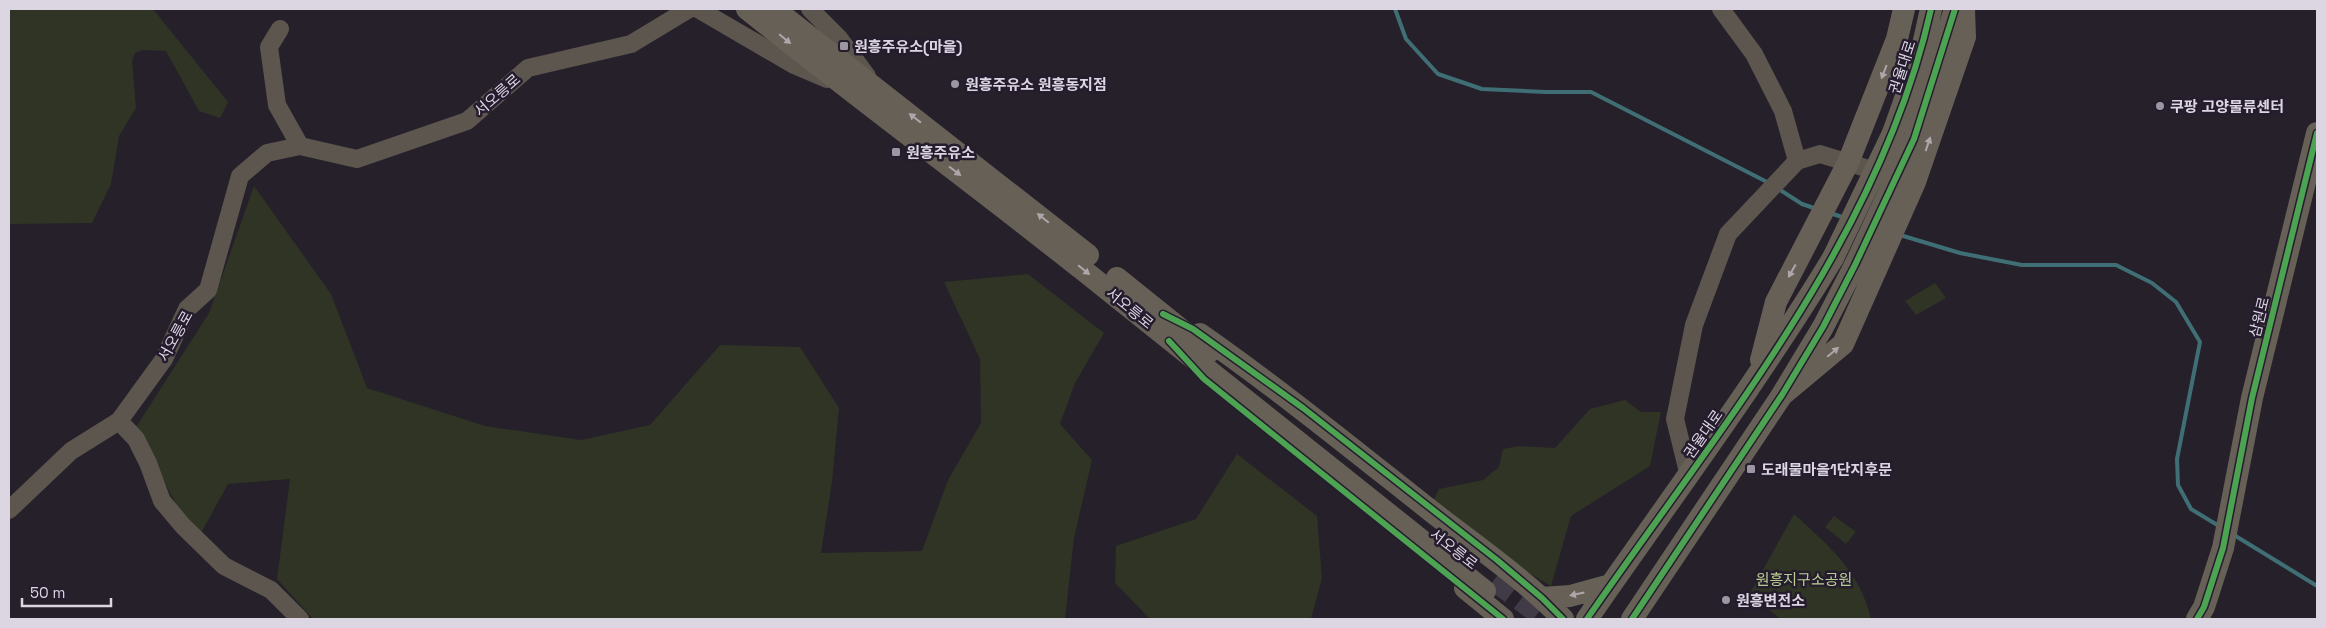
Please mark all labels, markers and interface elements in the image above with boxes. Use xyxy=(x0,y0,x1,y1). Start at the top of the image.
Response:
one-way arrow xyxy=(778,34,791,45)
place label: 원흥주유소(마을) xyxy=(854,37,963,56)
street label: 권율대로 xyxy=(1884,38,1920,96)
marker: 원흥주유소(마을) xyxy=(838,40,850,52)
one-way arrow xyxy=(1880,65,1888,80)
street label: 서오릉로 xyxy=(470,70,524,120)
place label: 원흥주유소 원흥동지점 xyxy=(965,75,1107,94)
marker: 원흥주유소 원흥동지점 xyxy=(949,78,961,90)
place label: 쿠팡 고양물류센터 xyxy=(2170,97,2284,116)
marker: 쿠팡 고양물류센터 xyxy=(2154,100,2166,112)
one-way arrow xyxy=(909,112,922,123)
one-way arrow xyxy=(1924,136,1932,151)
place label: 원흥주유소 xyxy=(906,143,975,162)
marker: 원흥주유소 xyxy=(890,146,902,158)
one-way arrow xyxy=(948,166,962,176)
one-way arrow xyxy=(1037,212,1050,223)
one-way arrow xyxy=(1077,265,1090,276)
one-way arrow xyxy=(1788,265,1797,278)
street label: 서오릉로 xyxy=(1103,283,1157,333)
street label: 삼원로 xyxy=(2245,295,2273,339)
street label: 서오릉로 xyxy=(153,307,197,365)
one-way arrow xyxy=(1826,347,1839,358)
street label: 권율대로 xyxy=(1679,406,1727,462)
place label: 도래물마을1단지후문 xyxy=(1761,460,1892,479)
marker: 도래물마을1단지후문 xyxy=(1745,463,1757,475)
street label: 서오릉로 xyxy=(1426,525,1482,573)
park label: 원흥지구소공원 xyxy=(1756,570,1852,589)
scale bar xyxy=(22,576,111,608)
text: 50 m xyxy=(30,583,65,602)
one-way arrow xyxy=(1569,590,1584,598)
place label: 원흥변전소 xyxy=(1736,591,1805,610)
marker: 원흥변전소 xyxy=(1720,594,1732,606)

